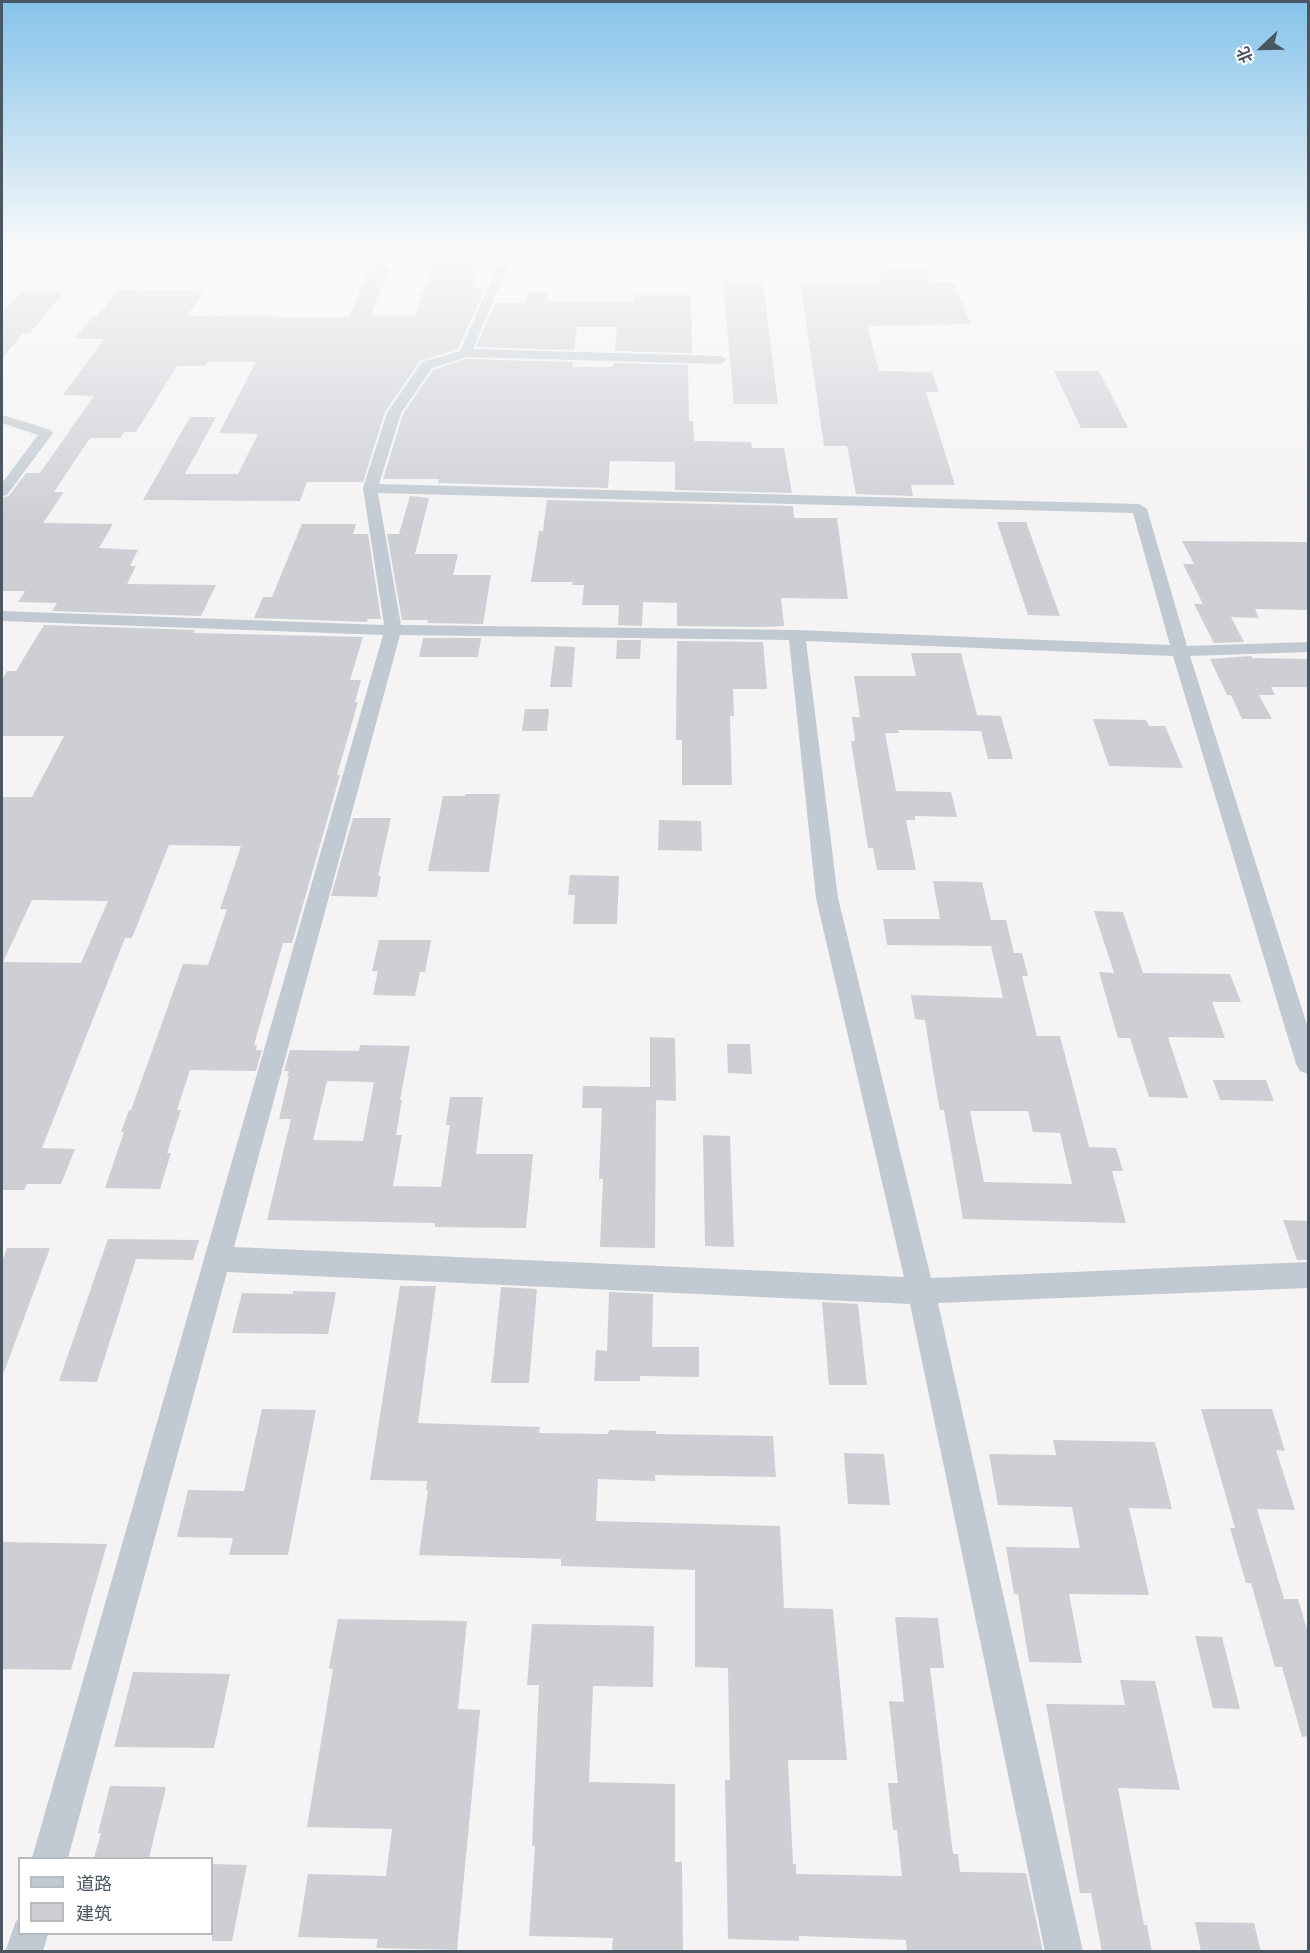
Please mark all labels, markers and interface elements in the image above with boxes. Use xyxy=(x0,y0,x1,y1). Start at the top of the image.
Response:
north arrow xyxy=(1232,18,1292,78)
text: 北 xyxy=(1233,44,1257,66)
legend xyxy=(18,1857,213,1935)
text: 道路 xyxy=(76,1873,112,1894)
text: 建筑 xyxy=(76,1903,112,1924)

